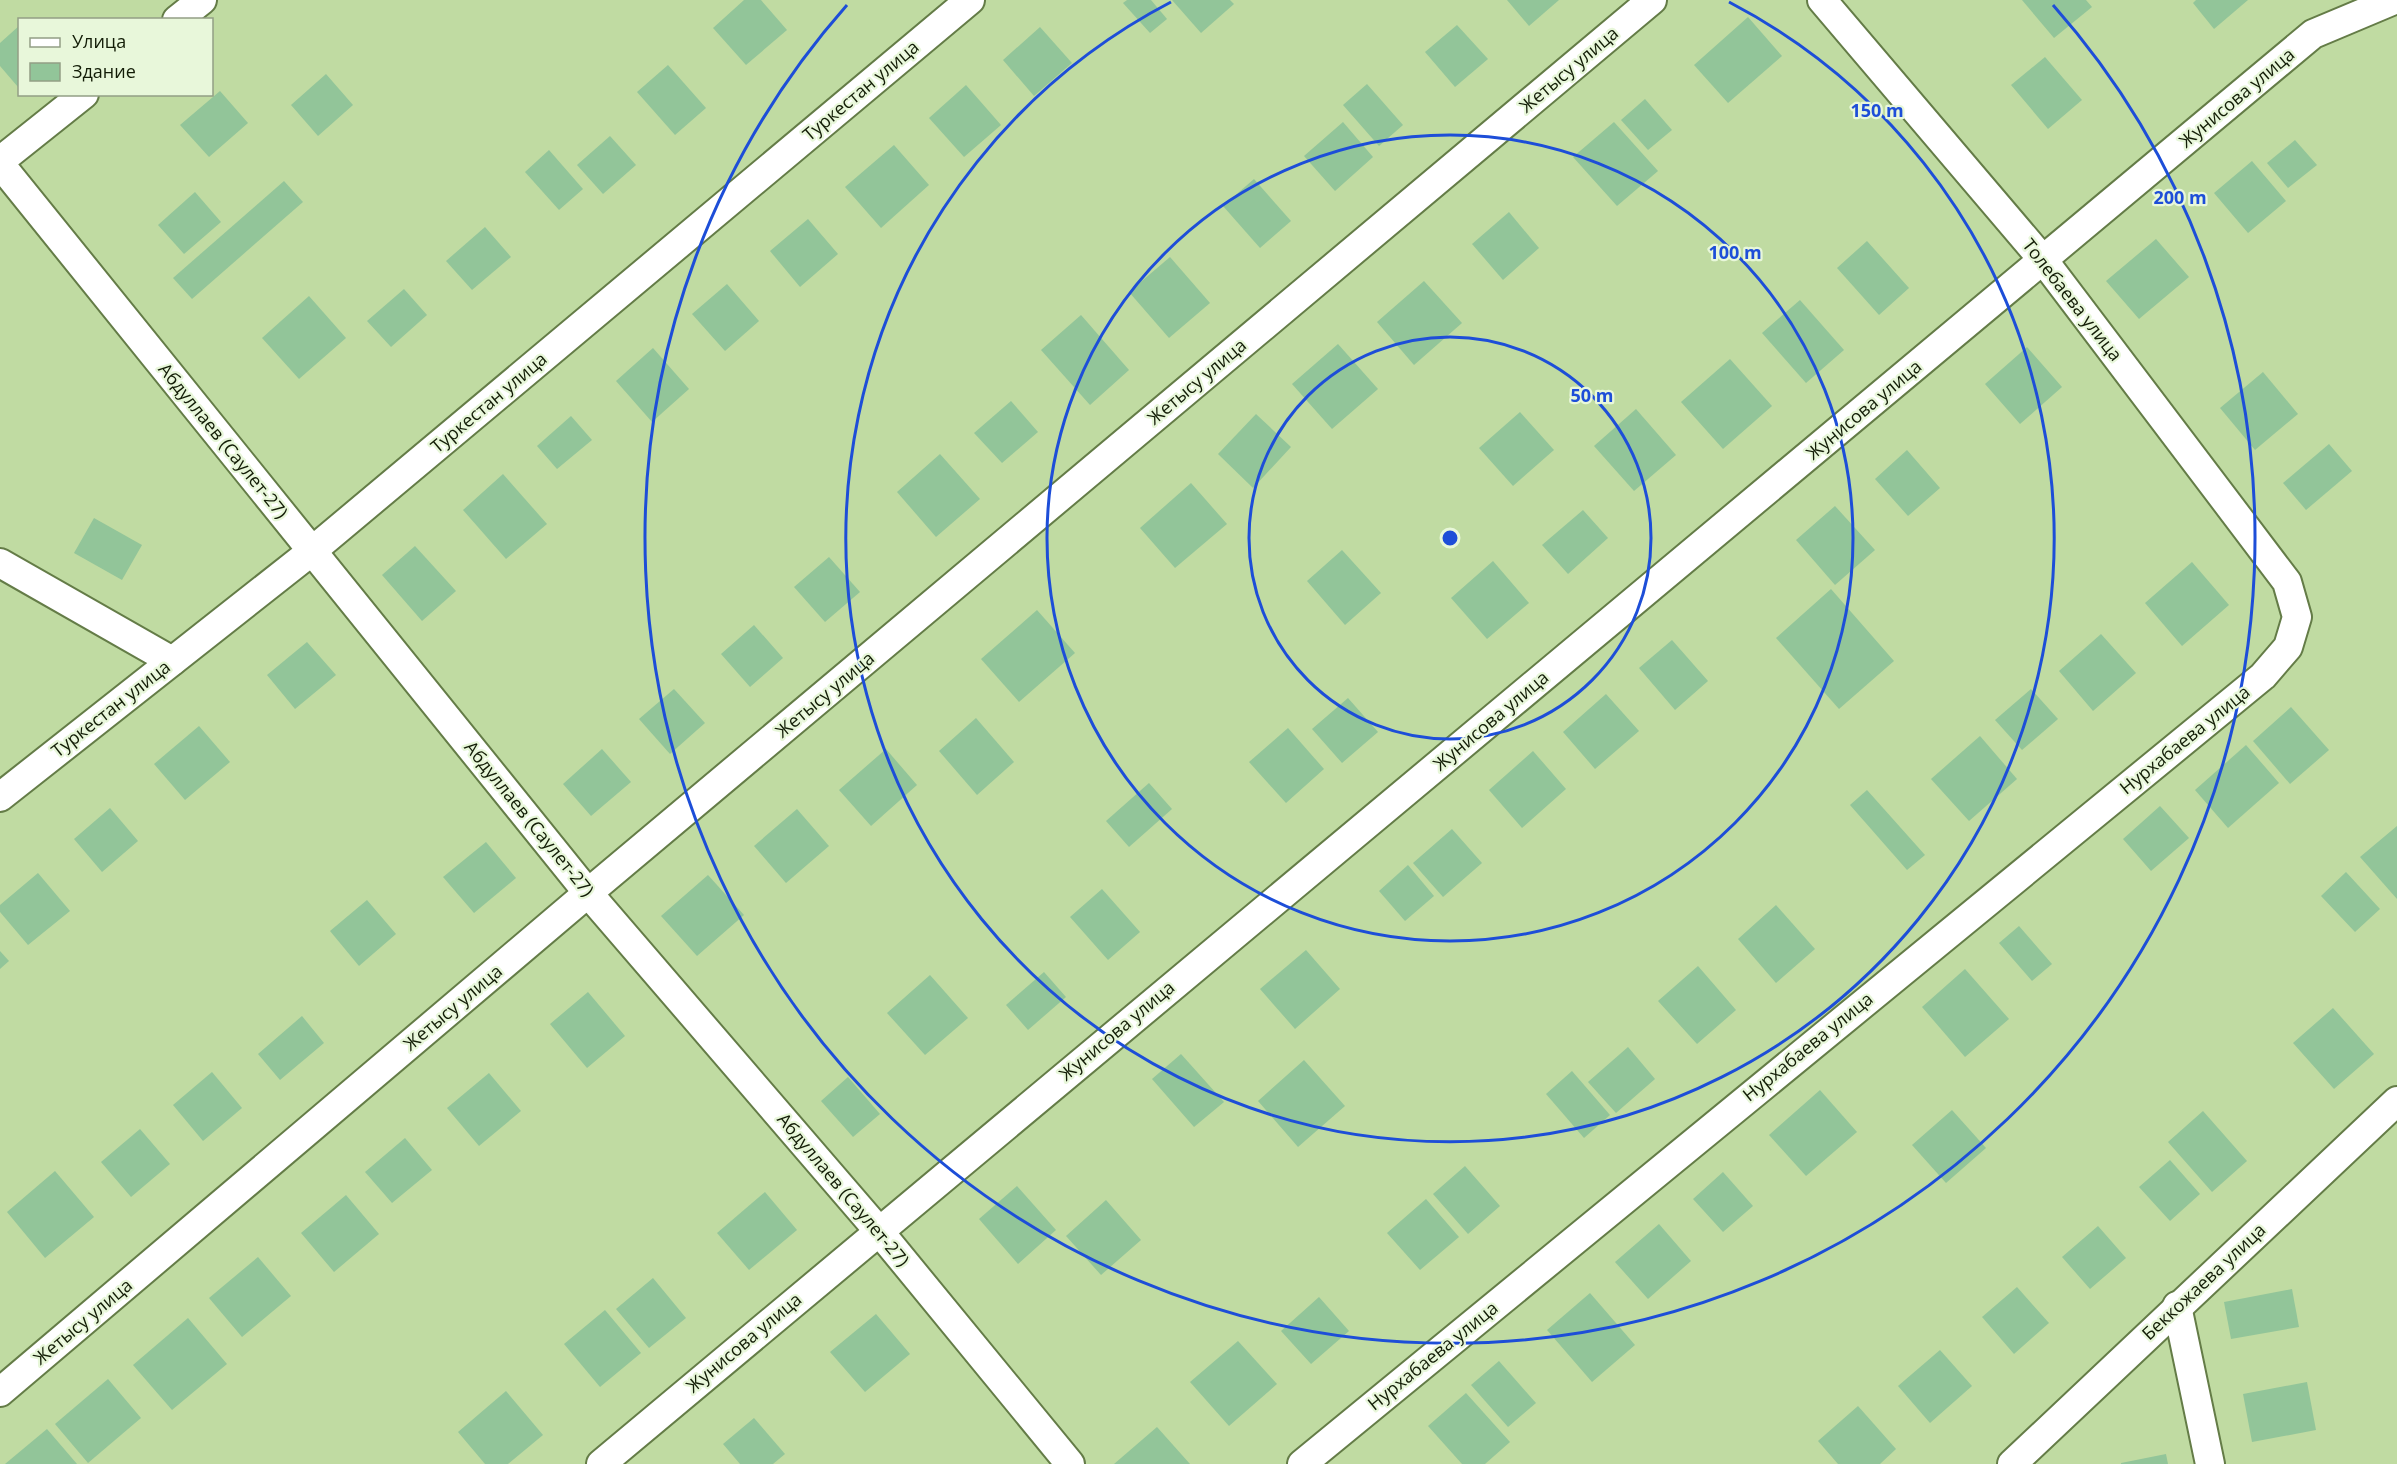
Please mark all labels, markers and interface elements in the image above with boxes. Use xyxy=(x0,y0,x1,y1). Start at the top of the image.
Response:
legend xyxy=(18,18,213,96)
street label: Жетысу улица xyxy=(1514,21,1623,118)
text: Улица xyxy=(72,29,126,53)
street label: Туркестан улица xyxy=(797,35,923,146)
street label: Жунисова улица xyxy=(2174,42,2299,153)
text: Здание xyxy=(72,59,136,83)
text: 150 m xyxy=(1850,98,1904,122)
text: 200 m xyxy=(2153,185,2207,209)
street label: Толебаева улица xyxy=(2017,233,2128,365)
text: 100 m xyxy=(1708,240,1762,264)
street label: Жетысу улица xyxy=(1142,333,1251,430)
street label: Туркестан улица xyxy=(425,347,551,458)
street label: Жунисова улица xyxy=(1801,354,1926,465)
street label: Абдуллаев (Саулет-27) xyxy=(154,358,294,523)
text: 50 m xyxy=(1571,383,1613,407)
centre of rings xyxy=(1440,528,1460,548)
street label: Жетысу улица xyxy=(770,646,879,743)
street label: Туркестан улица xyxy=(46,654,175,762)
street label: Жунисова улица xyxy=(1428,665,1553,776)
street label: Нурхабаева улица xyxy=(2114,679,2254,799)
street label: Абдуллаев (Саулет-27) xyxy=(460,736,600,901)
street label: Жетысу улица xyxy=(398,959,507,1056)
street label: Жунисова улица xyxy=(1054,975,1179,1086)
street label: Нурхабаева улица xyxy=(1737,986,1877,1106)
street label: Абдуллаев (Саулет-27) xyxy=(772,1108,915,1271)
street label: Беккожаева улица xyxy=(2136,1218,2270,1345)
street label: Жетысу улица xyxy=(28,1273,137,1370)
street label: Жунисова улица xyxy=(681,1287,806,1398)
street label: Нурхабаева улица xyxy=(1362,1295,1502,1415)

